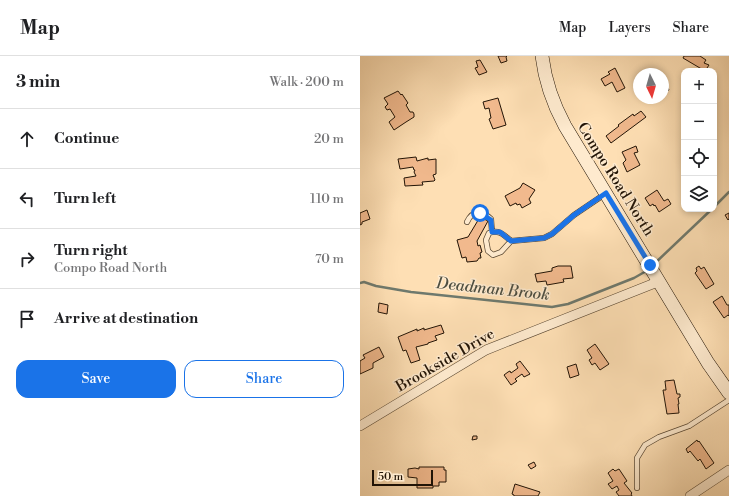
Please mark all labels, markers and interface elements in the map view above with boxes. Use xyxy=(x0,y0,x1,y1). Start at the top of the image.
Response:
text: Map xyxy=(20,16,60,40)
text: Map xyxy=(559,19,586,37)
text: Layers xyxy=(608,19,651,37)
text: Share xyxy=(673,19,709,37)
north arrow xyxy=(633,68,669,104)
map controls xyxy=(681,68,717,212)
button: + xyxy=(681,68,717,104)
text: 3 min xyxy=(16,71,60,93)
text: Walk · 200 m xyxy=(270,74,344,90)
button: − xyxy=(681,104,717,140)
street label: Compo Road North xyxy=(573,119,658,240)
icon: ahead xyxy=(16,128,38,150)
text: Continue xyxy=(54,129,119,148)
text: 20 m xyxy=(314,131,344,147)
button: locate xyxy=(681,140,717,176)
button: layers xyxy=(681,176,717,212)
icon: left xyxy=(16,188,38,210)
text: Turn left xyxy=(54,189,116,208)
text: 110 m xyxy=(310,191,344,207)
route start xyxy=(471,204,489,222)
text: Turn right xyxy=(54,241,128,260)
icon: right xyxy=(16,248,38,270)
text: 70 m xyxy=(315,251,344,267)
route end xyxy=(641,256,659,274)
text: Compo Road North xyxy=(54,260,167,276)
water label: Deadman Brook xyxy=(434,273,551,305)
icon: arrive xyxy=(16,308,38,330)
text: Arrive at destination xyxy=(54,309,198,328)
street label: Brookside Drive xyxy=(392,324,498,397)
button: Save xyxy=(16,360,176,398)
button: Share xyxy=(184,360,344,398)
scale bar xyxy=(372,468,433,487)
text: 50 m xyxy=(378,470,403,484)

